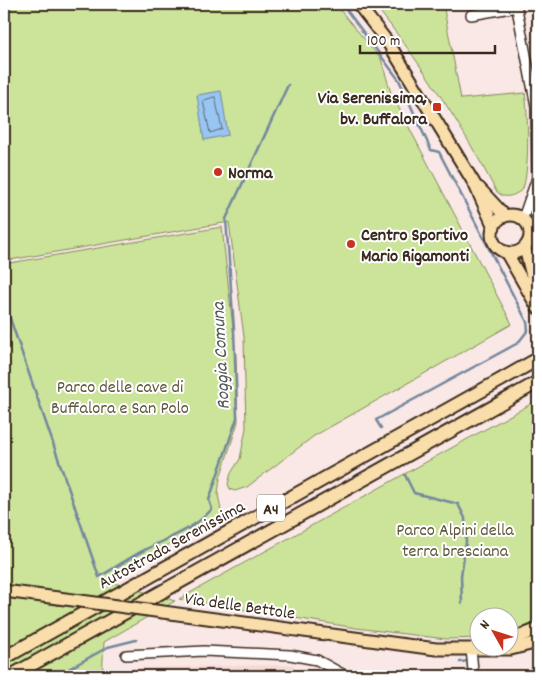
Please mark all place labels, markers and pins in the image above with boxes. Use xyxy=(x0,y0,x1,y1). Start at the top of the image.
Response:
place label: Via Serenissima, bv. Buffalora xyxy=(318,87,428,133)
marker: Via Serenissima, bv. Buffalora xyxy=(431,101,443,113)
place label: Norma xyxy=(228,162,273,187)
marker: Norma xyxy=(212,166,224,178)
place label: Centro Sportivo Mario Rigamonti xyxy=(361,224,470,270)
marker: Centro Sportivo Mario Rigamonti xyxy=(345,238,357,250)

